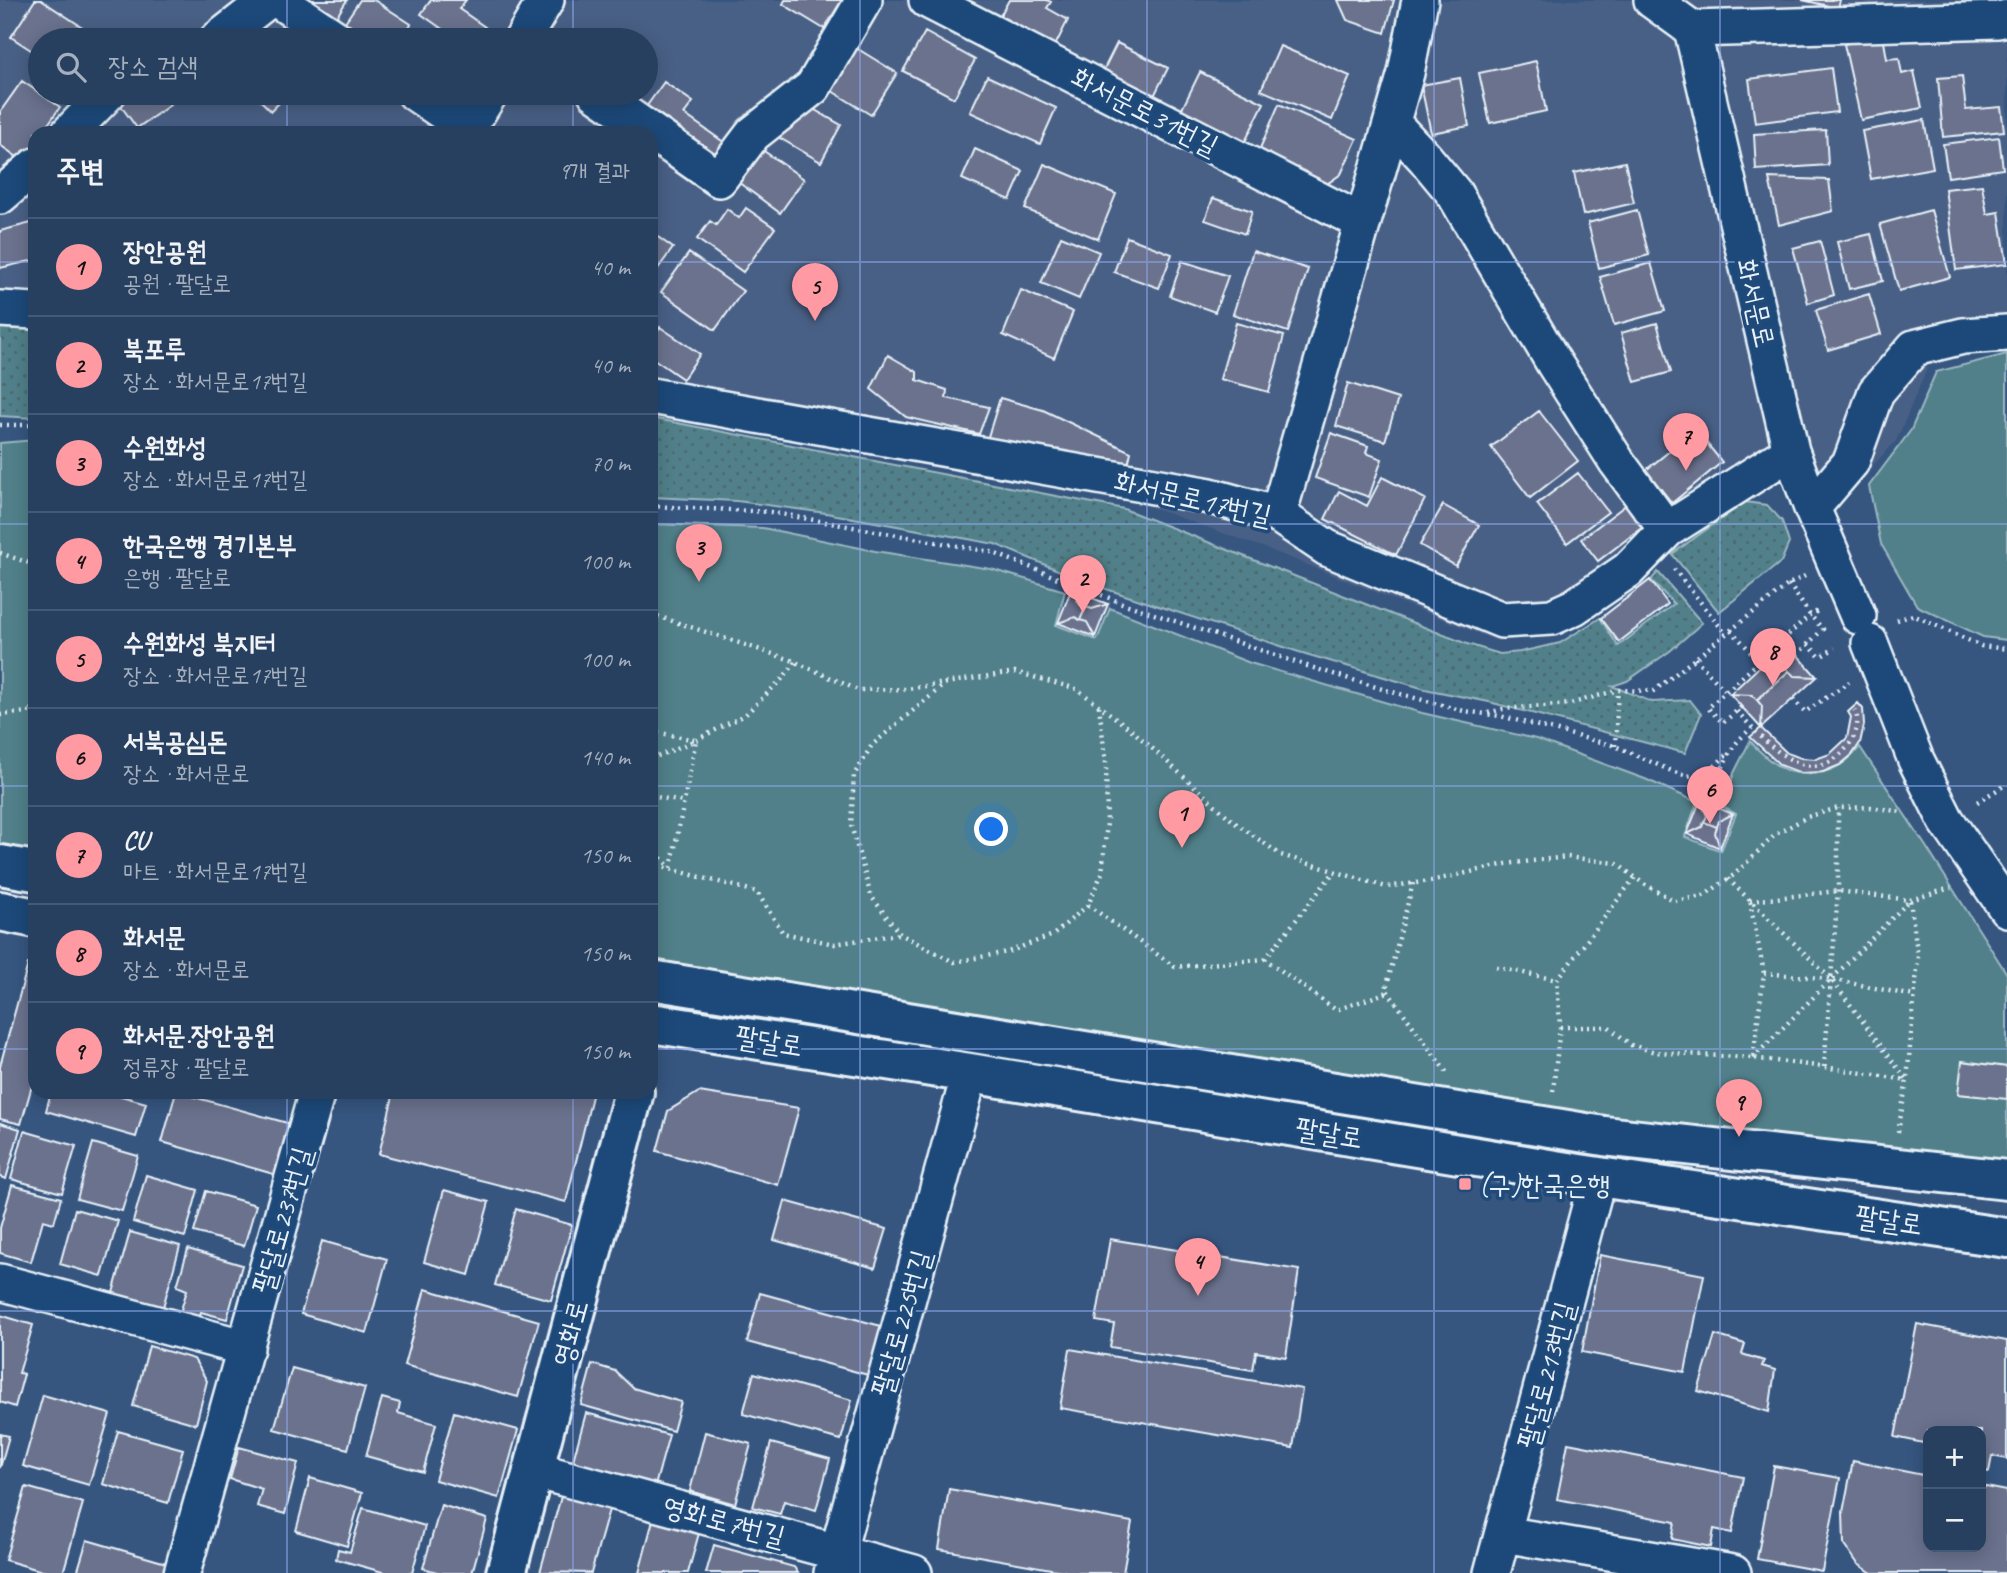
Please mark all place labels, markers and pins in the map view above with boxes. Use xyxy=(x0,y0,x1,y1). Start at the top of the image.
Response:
pin: 5 xyxy=(792,263,838,321)
pin: 7 xyxy=(1663,413,1709,471)
pin: 3 xyxy=(676,524,722,582)
pin: 2 xyxy=(1060,555,1106,613)
pin: 8 xyxy=(1750,628,1796,686)
pin: 6 xyxy=(1687,766,1733,824)
pin: 1 xyxy=(1159,790,1205,848)
pin: 9 xyxy=(1716,1079,1762,1137)
place label: (구)한국은행 xyxy=(1479,1167,1610,1202)
marker: (구)한국은행 xyxy=(1457,1176,1473,1192)
pin: 4 xyxy=(1175,1238,1221,1296)

